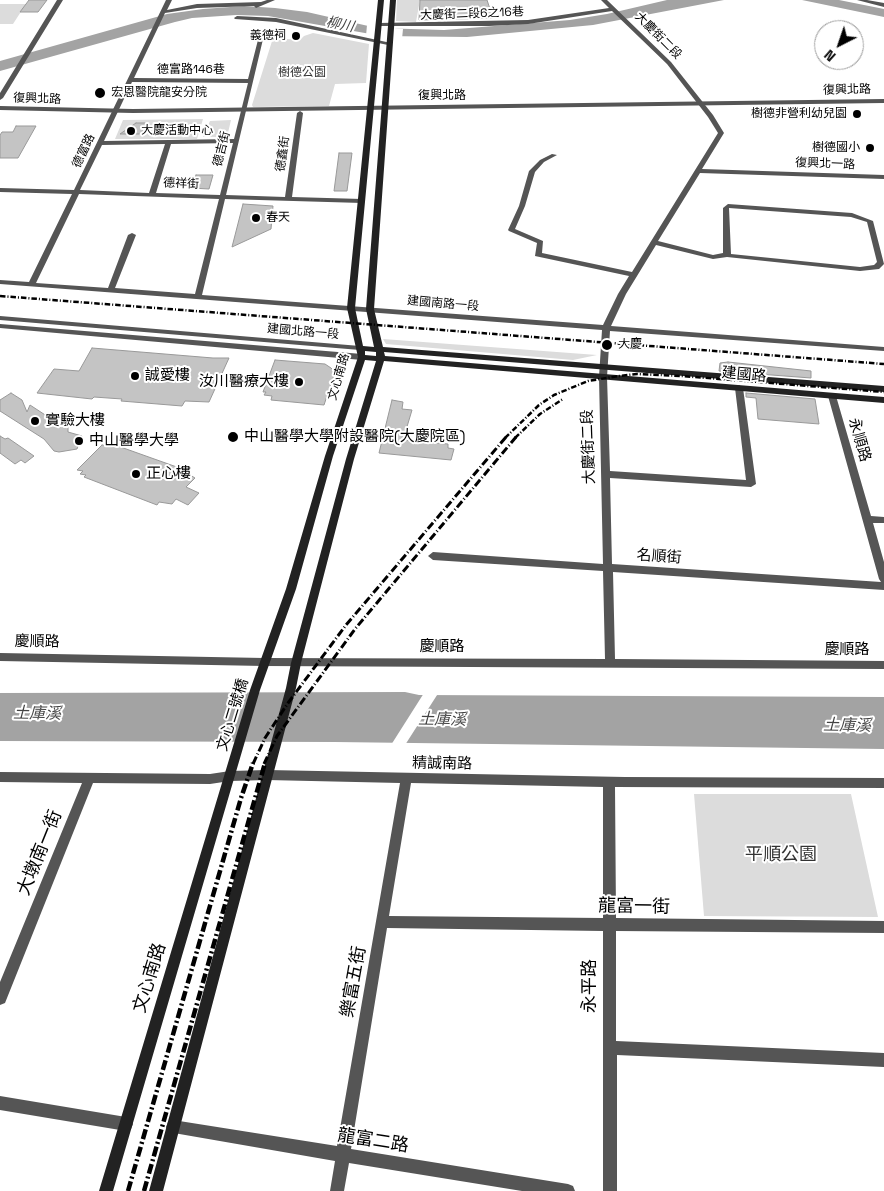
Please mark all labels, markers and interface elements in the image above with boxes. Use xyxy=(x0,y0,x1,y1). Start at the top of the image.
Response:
street label: 大慶街二段6之16巷 xyxy=(420,5,524,23)
street label: 大慶街二段 xyxy=(632,10,684,62)
water label: 柳川 xyxy=(325,14,355,36)
north arrow xyxy=(814,20,864,70)
place label: 義德祠 xyxy=(250,29,286,43)
marker: 義德祠 xyxy=(290,30,302,42)
text: N xyxy=(820,46,839,65)
street label: 德富路146巷 xyxy=(157,63,225,77)
park label: 樹德公園 xyxy=(278,66,326,80)
street label: 復興北路 xyxy=(823,82,871,98)
marker: 宏恩醫院龍安分院 xyxy=(93,86,107,100)
place label: 宏恩醫院龍安分院 xyxy=(111,86,207,100)
street label: 復興北路 xyxy=(418,89,466,103)
street label: 復興北路 xyxy=(13,91,61,107)
place label: 樹德非營利幼兒園 xyxy=(751,107,847,121)
marker: 樹德非營利幼兒園 xyxy=(851,108,863,120)
place label: 大慶活動中心 xyxy=(141,124,213,138)
marker: 大慶活動中心 xyxy=(125,125,137,137)
street label: 德吉街 xyxy=(211,130,233,168)
street label: 德富路 xyxy=(70,132,98,170)
street label: 德鑫街 xyxy=(273,135,293,173)
place label: 樹德國小 xyxy=(812,141,860,155)
marker: 樹德國小 xyxy=(864,142,876,154)
street label: 復興北一路 xyxy=(795,156,855,172)
street label: 德祥街 xyxy=(163,176,199,192)
place label: 春天 xyxy=(266,211,290,225)
marker: 春天 xyxy=(250,212,262,224)
street label: 建國南路一段 xyxy=(407,294,479,314)
street label: 建國北路一段 xyxy=(267,322,339,342)
marker: 大慶 xyxy=(600,338,614,352)
place label: 大慶 xyxy=(618,338,642,352)
street label: 文心南路 xyxy=(325,352,353,402)
street label: 建國路 xyxy=(721,364,767,386)
place label: 誠愛樓 xyxy=(145,367,190,385)
marker: 誠愛樓 xyxy=(129,370,141,382)
place label: 汝川醫療大樓 xyxy=(199,373,289,391)
marker: 汝川醫療大樓 xyxy=(293,376,305,388)
street label: 大慶街二段 xyxy=(579,409,599,485)
place label: 實驗大樓 xyxy=(45,412,105,430)
marker: 實驗大樓 xyxy=(29,415,41,427)
street label: 永順路 xyxy=(844,416,874,464)
place label: 中山醫學大學附設醫院(大慶院區) xyxy=(244,428,465,446)
marker: 中山醫學大學附設醫院(大慶院區) xyxy=(226,430,240,444)
place label: 中山醫學大學 xyxy=(89,432,179,450)
marker: 中山醫學大學 xyxy=(73,435,85,447)
place label: 正心樓 xyxy=(146,465,191,483)
marker: 正心樓 xyxy=(130,468,142,480)
street label: 名順街 xyxy=(636,546,682,568)
street label: 慶順路 xyxy=(14,633,60,651)
street label: 慶順路 xyxy=(420,638,464,656)
street label: 慶順路 xyxy=(825,641,869,659)
street label: 文心二號橋 xyxy=(213,677,253,753)
water label: 土庫溪 xyxy=(13,704,61,724)
water label: 土庫溪 xyxy=(418,710,466,730)
water label: 土庫溪 xyxy=(823,716,871,736)
street label: 精誠南路 xyxy=(412,754,472,774)
street label: 大墩南一街 xyxy=(13,807,67,899)
park label: 平順公園 xyxy=(745,844,817,866)
street label: 龍富一街 xyxy=(598,896,670,918)
street label: 文心南路 xyxy=(129,940,171,1016)
street label: 樂富五街 xyxy=(337,945,371,1019)
street label: 永平路 xyxy=(579,959,601,1013)
street label: 龍富二路 xyxy=(336,1125,410,1157)

